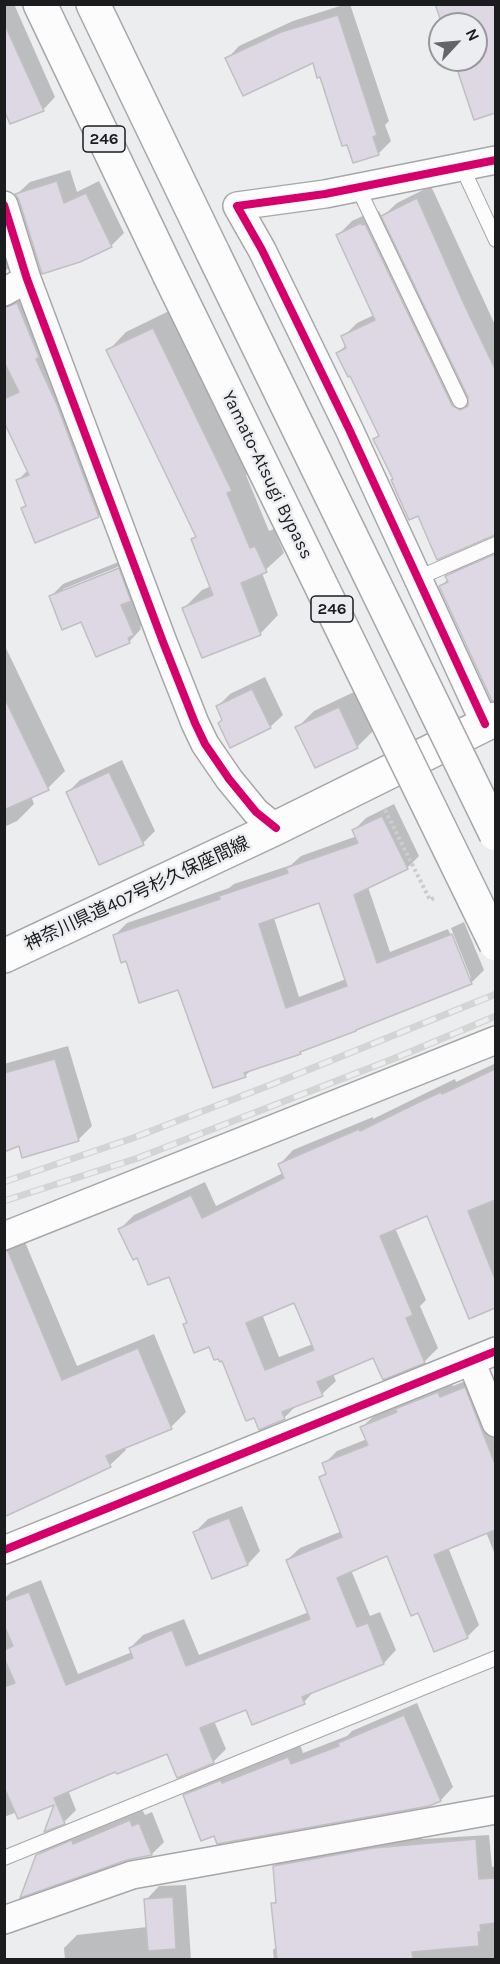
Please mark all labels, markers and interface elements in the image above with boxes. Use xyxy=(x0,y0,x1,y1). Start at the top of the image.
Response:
north arrow xyxy=(428,12,488,72)
text: N xyxy=(462,25,484,44)
road number: 246 xyxy=(83,126,125,152)
street label: Yamato-Atsugi Bypass xyxy=(217,387,317,563)
road number: 246 xyxy=(311,596,353,622)
street label: 神奈川県道407号杉久保座間線 xyxy=(21,832,253,956)

